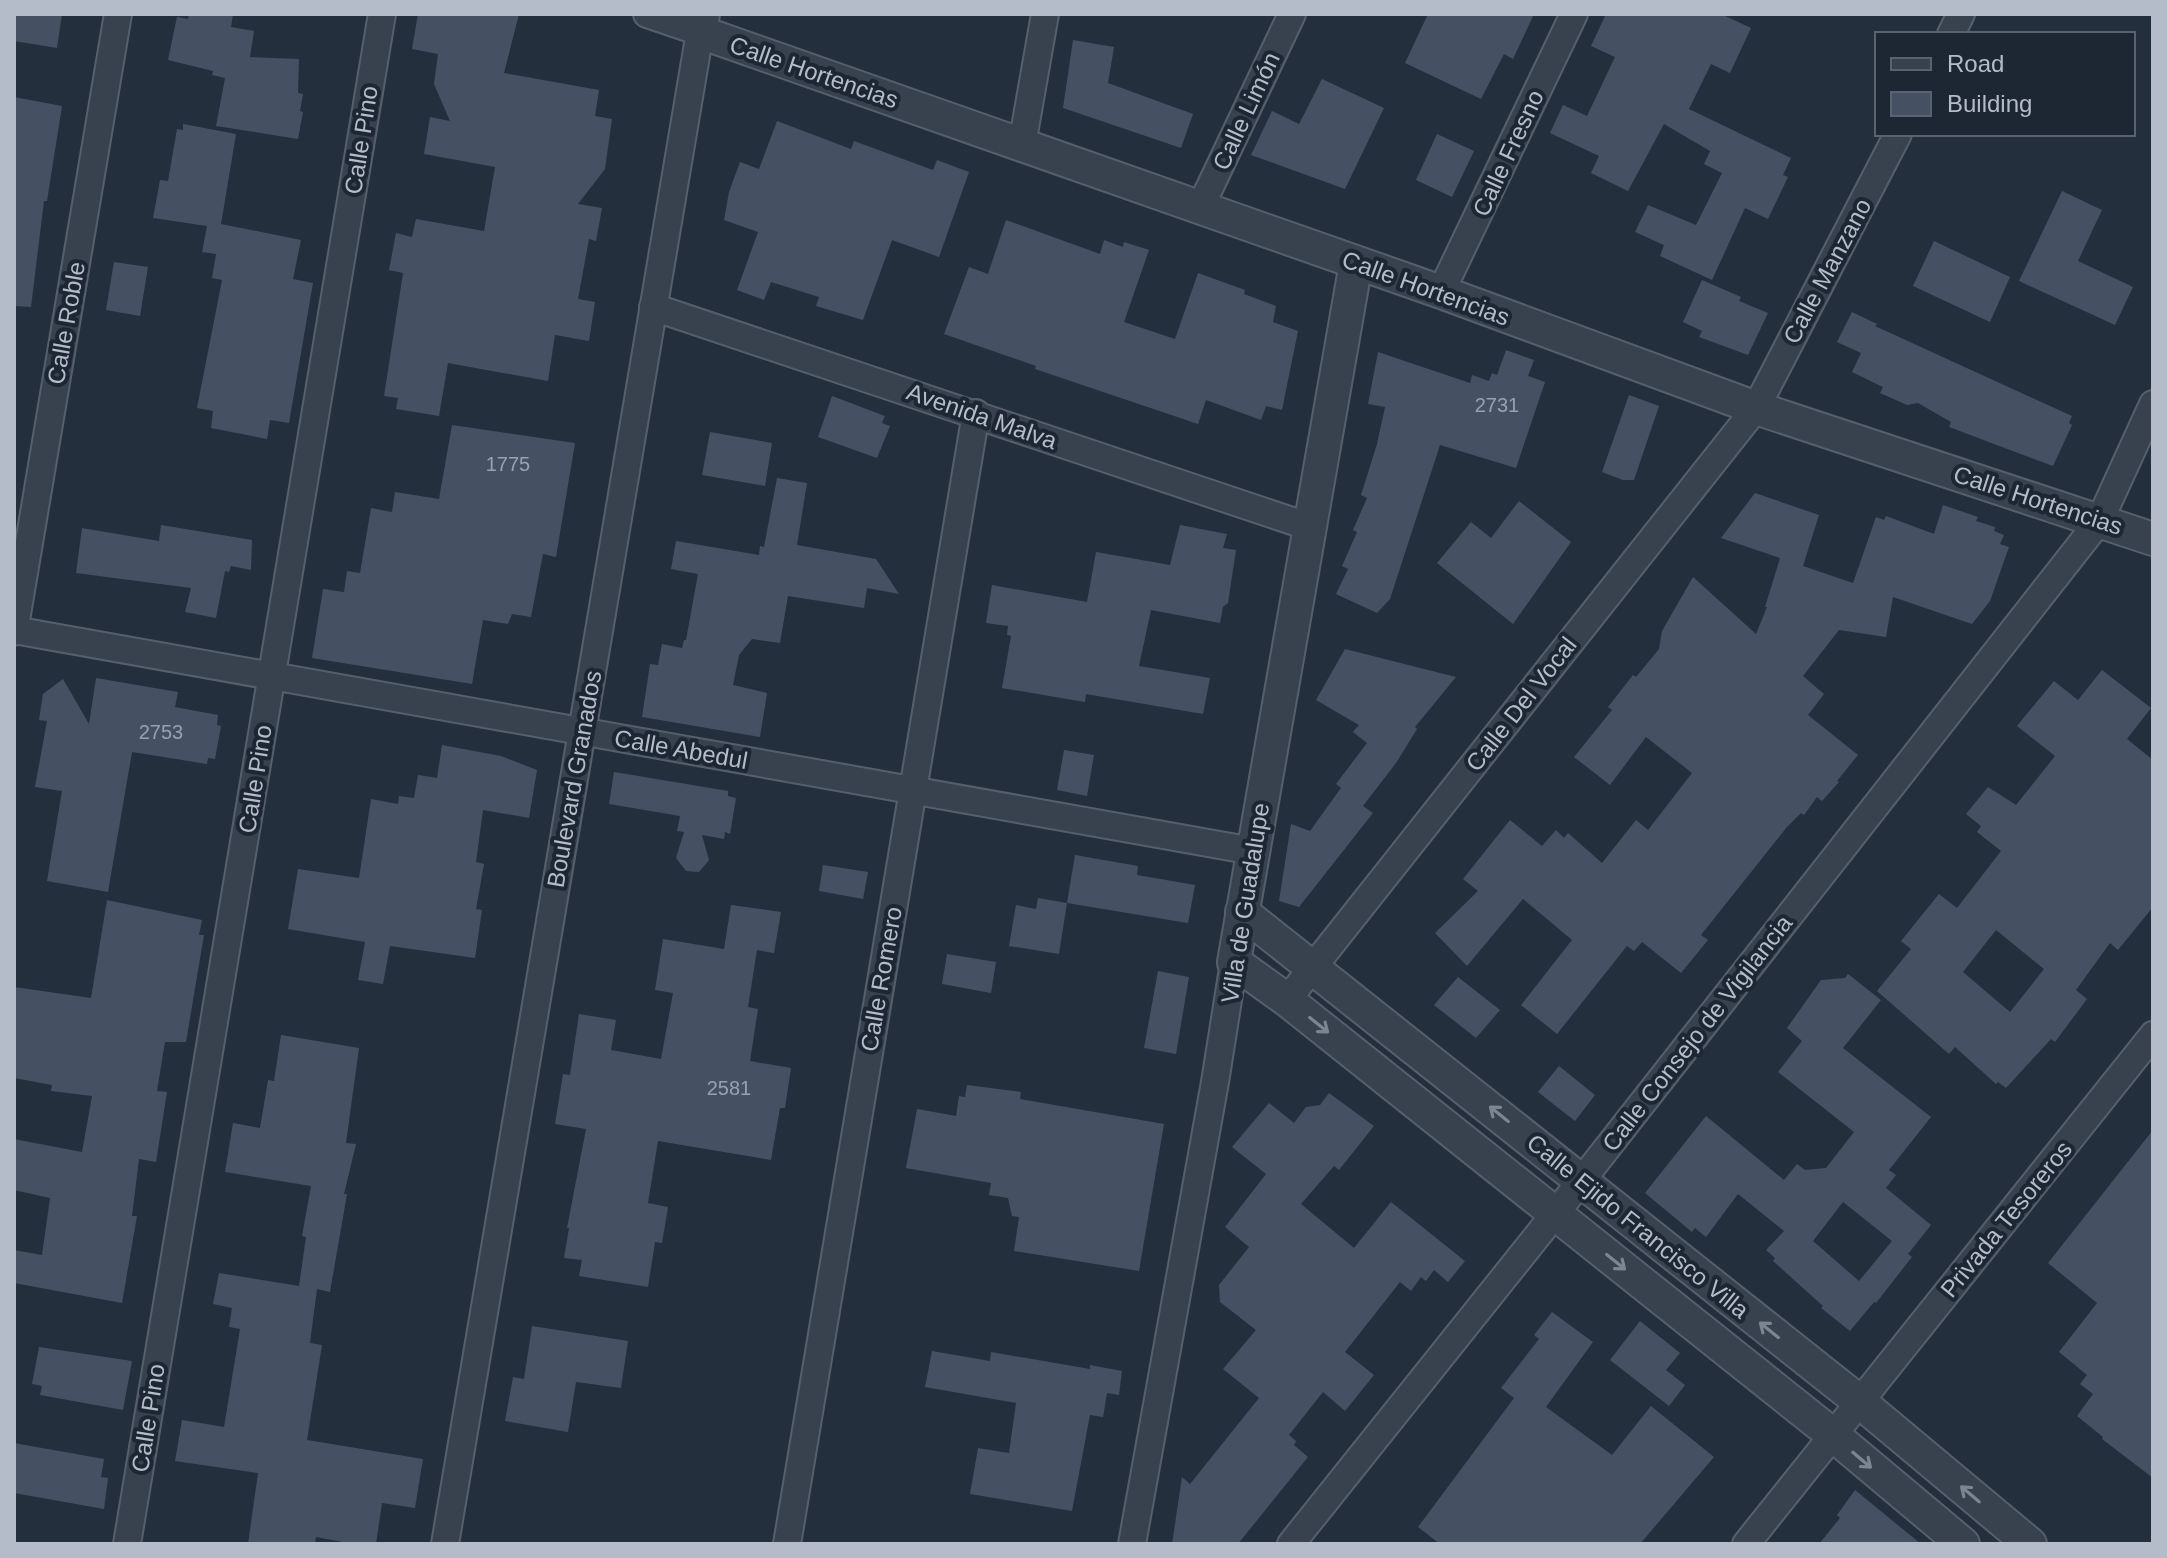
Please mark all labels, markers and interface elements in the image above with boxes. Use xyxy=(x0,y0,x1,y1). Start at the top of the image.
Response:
street label: Calle Hortencias xyxy=(726,31,902,113)
legend xyxy=(1875,32,2135,136)
street label: Calle Limón xyxy=(1207,48,1285,174)
text: Road xyxy=(1947,50,2004,77)
street label: Calle Pino xyxy=(339,84,383,196)
street label: Calle Fresno xyxy=(1467,86,1549,220)
text: Building xyxy=(1947,90,2032,117)
street label: Calle Manzano xyxy=(1778,194,1876,348)
street label: Calle Hortencias xyxy=(1339,245,1513,331)
street label: Calle Roble xyxy=(42,260,90,386)
street label: Avenida Malva xyxy=(903,378,1061,455)
house number: 2731 xyxy=(1475,394,1519,416)
house number: 1775 xyxy=(486,453,530,475)
street label: Calle Hortencias xyxy=(1950,460,2126,540)
street label: Calle Del Vocal xyxy=(1460,632,1582,776)
street label: Boulevard Granados xyxy=(542,668,606,890)
house number: 2753 xyxy=(139,721,183,743)
street label: Calle Pino xyxy=(233,723,277,835)
street label: Calle Abedul xyxy=(612,724,750,774)
street label: Villa de Guadalupe xyxy=(1216,801,1274,1005)
street label: Calle Romero xyxy=(855,904,907,1054)
street label: Calle Consejo de Vigilancia xyxy=(1597,909,1798,1156)
one-way arrow xyxy=(1308,1017,1329,1034)
house number: 2581 xyxy=(707,1077,751,1099)
one-way arrow xyxy=(1489,1106,1510,1123)
street label: Calle Ejido Francisco Villa xyxy=(1522,1128,1755,1324)
street label: Privada Tesoreros xyxy=(1935,1136,2077,1302)
one-way arrow xyxy=(1605,1254,1626,1271)
one-way arrow xyxy=(1759,1321,1780,1339)
street label: Calle Pino xyxy=(126,1362,170,1474)
one-way arrow xyxy=(1851,1451,1872,1469)
one-way arrow xyxy=(1961,1485,1981,1503)

